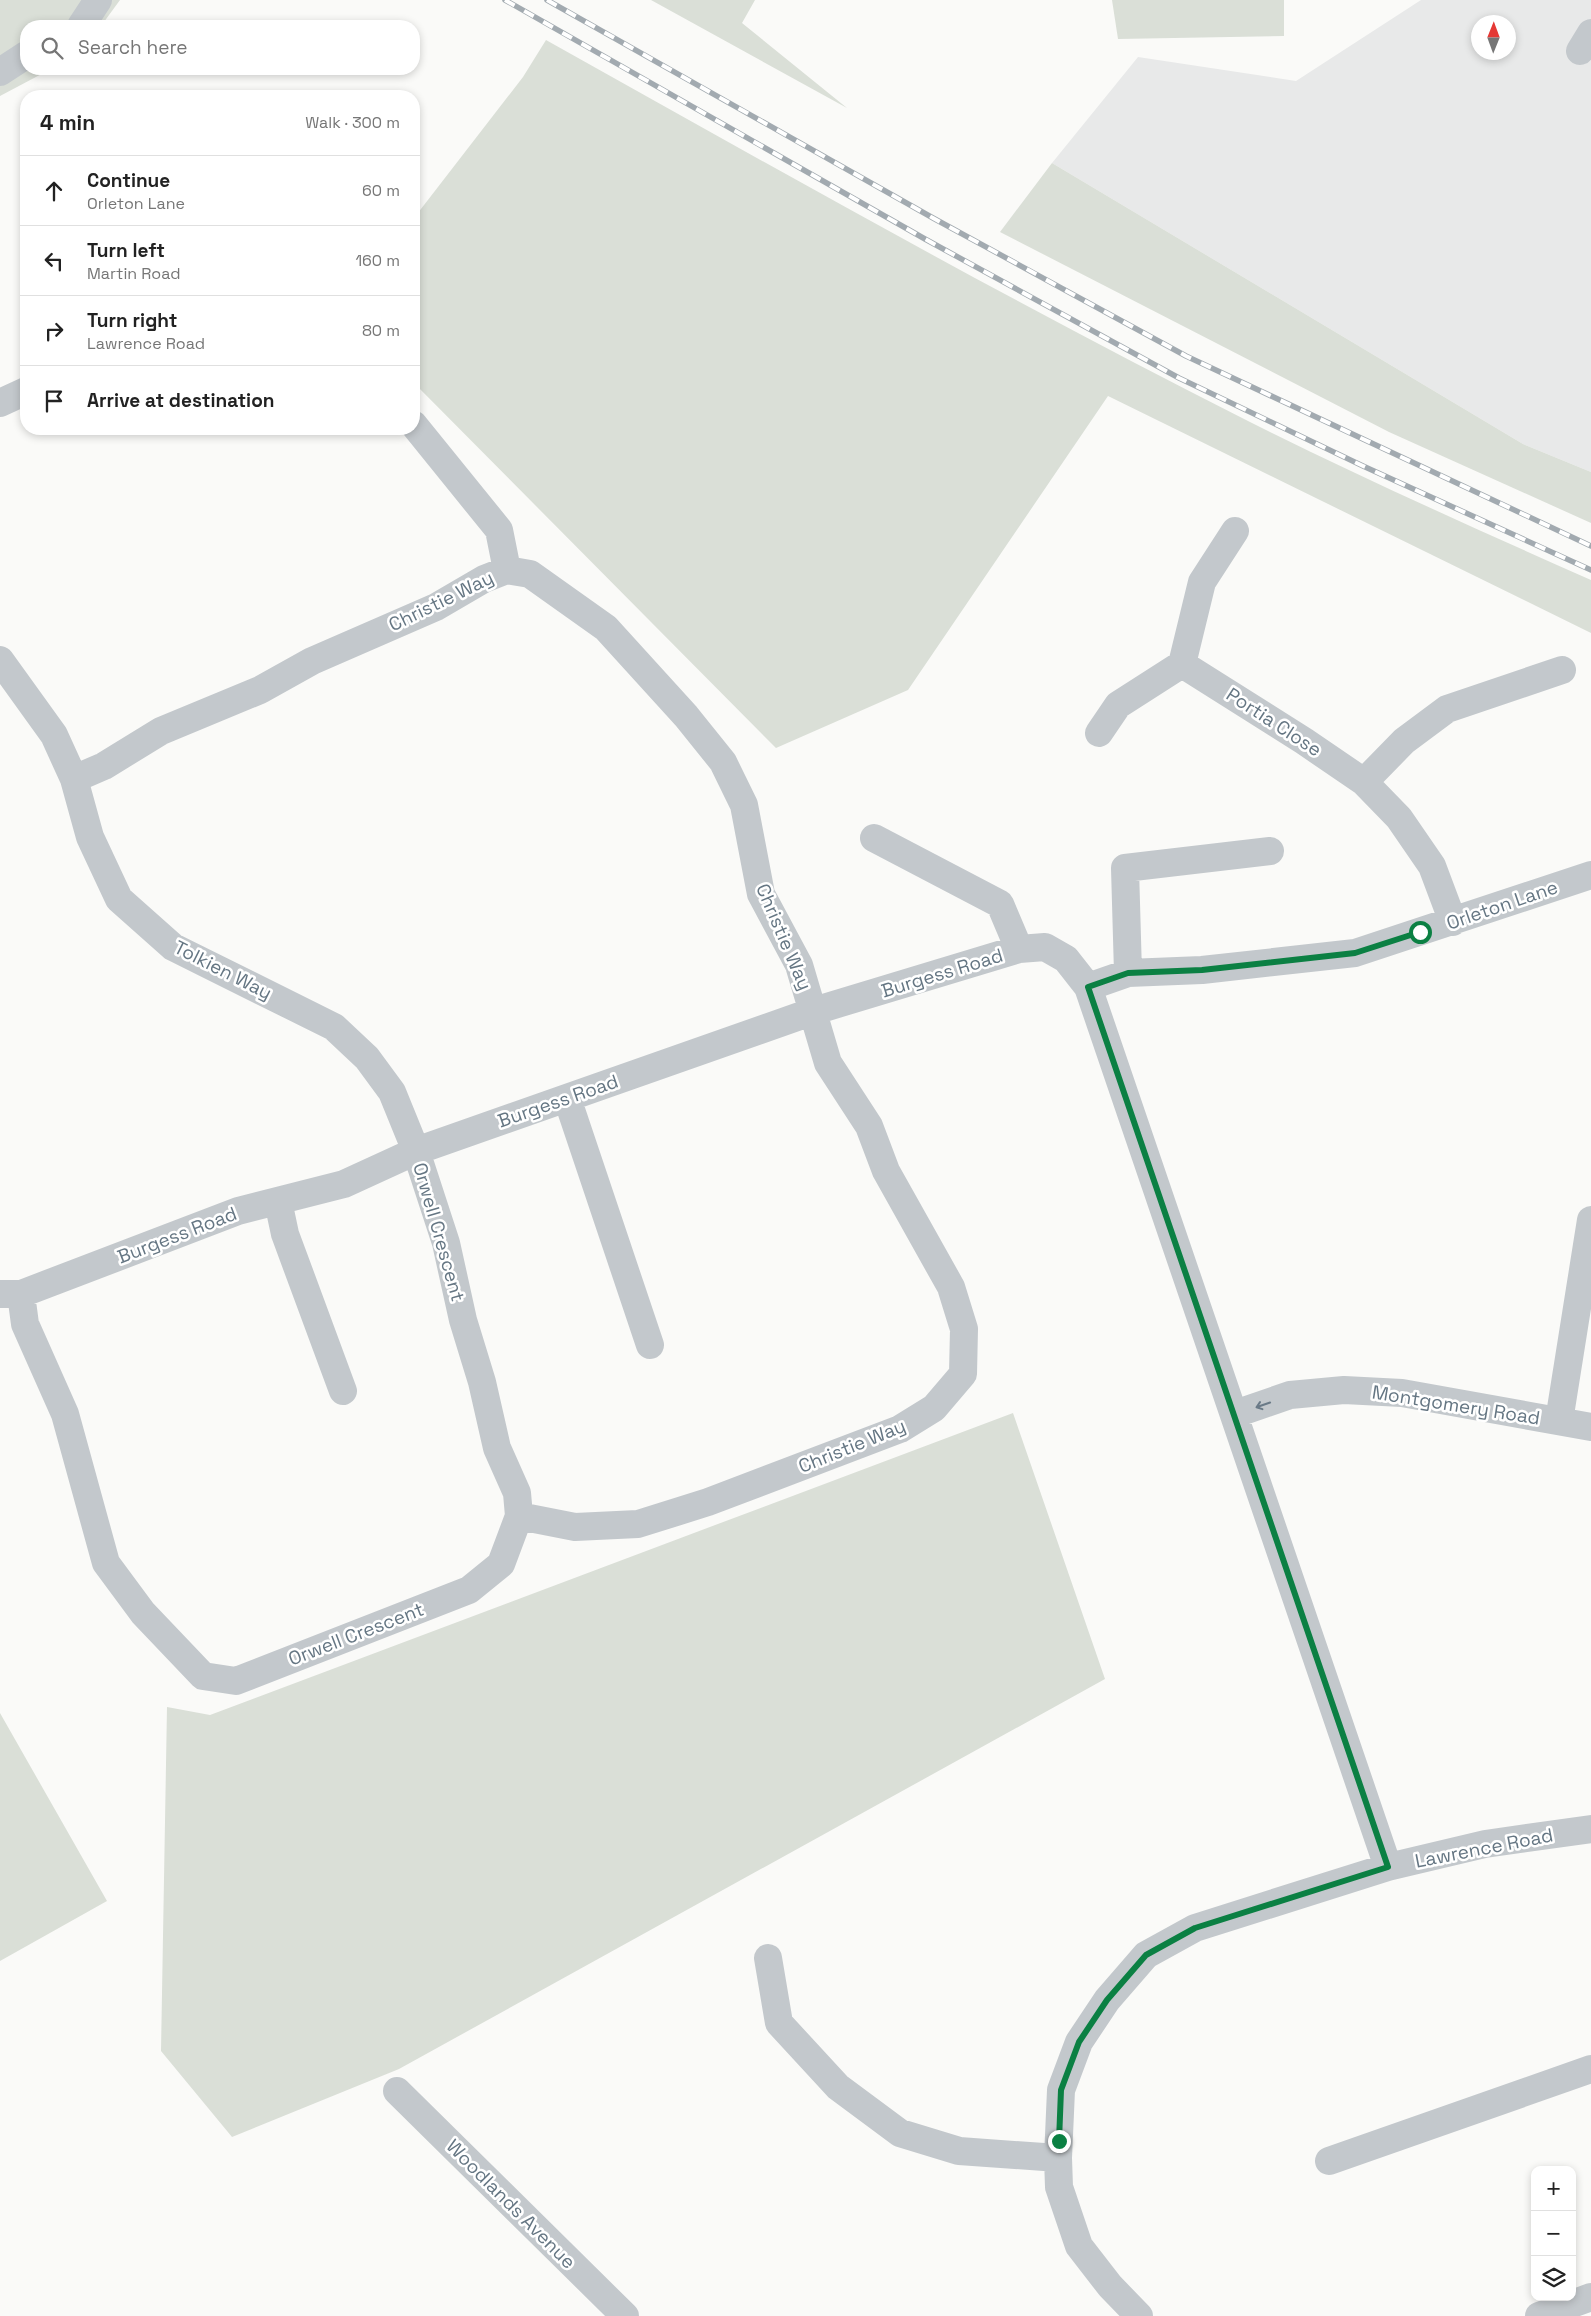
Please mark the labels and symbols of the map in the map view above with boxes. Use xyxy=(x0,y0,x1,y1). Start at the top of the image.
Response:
north arrow xyxy=(1471,15,1516,60)
street label: Christie Way xyxy=(384,565,498,637)
street label: Portia Close xyxy=(1221,682,1327,762)
street label: Orleton Lane xyxy=(1443,874,1561,936)
street label: Christie Way xyxy=(750,880,818,994)
route start xyxy=(1409,921,1432,944)
street label: Tolkien Way xyxy=(170,935,276,1005)
street label: Burgess Road xyxy=(878,943,1006,1003)
street label: Burgess Road xyxy=(494,1069,622,1133)
street label: Orwell Crescent xyxy=(407,1160,471,1304)
street label: Burgess Road xyxy=(114,1201,240,1269)
street label: Montgomery Road xyxy=(1370,1379,1542,1431)
one-way arrow xyxy=(1255,1400,1271,1410)
street label: Christie Way xyxy=(795,1413,909,1479)
street label: Orwell Crescent xyxy=(285,1597,427,1671)
street label: Lawrence Road xyxy=(1413,1822,1555,1874)
route end xyxy=(1048,2130,1071,2153)
street label: Woodlands Avenue xyxy=(441,2134,581,2274)

